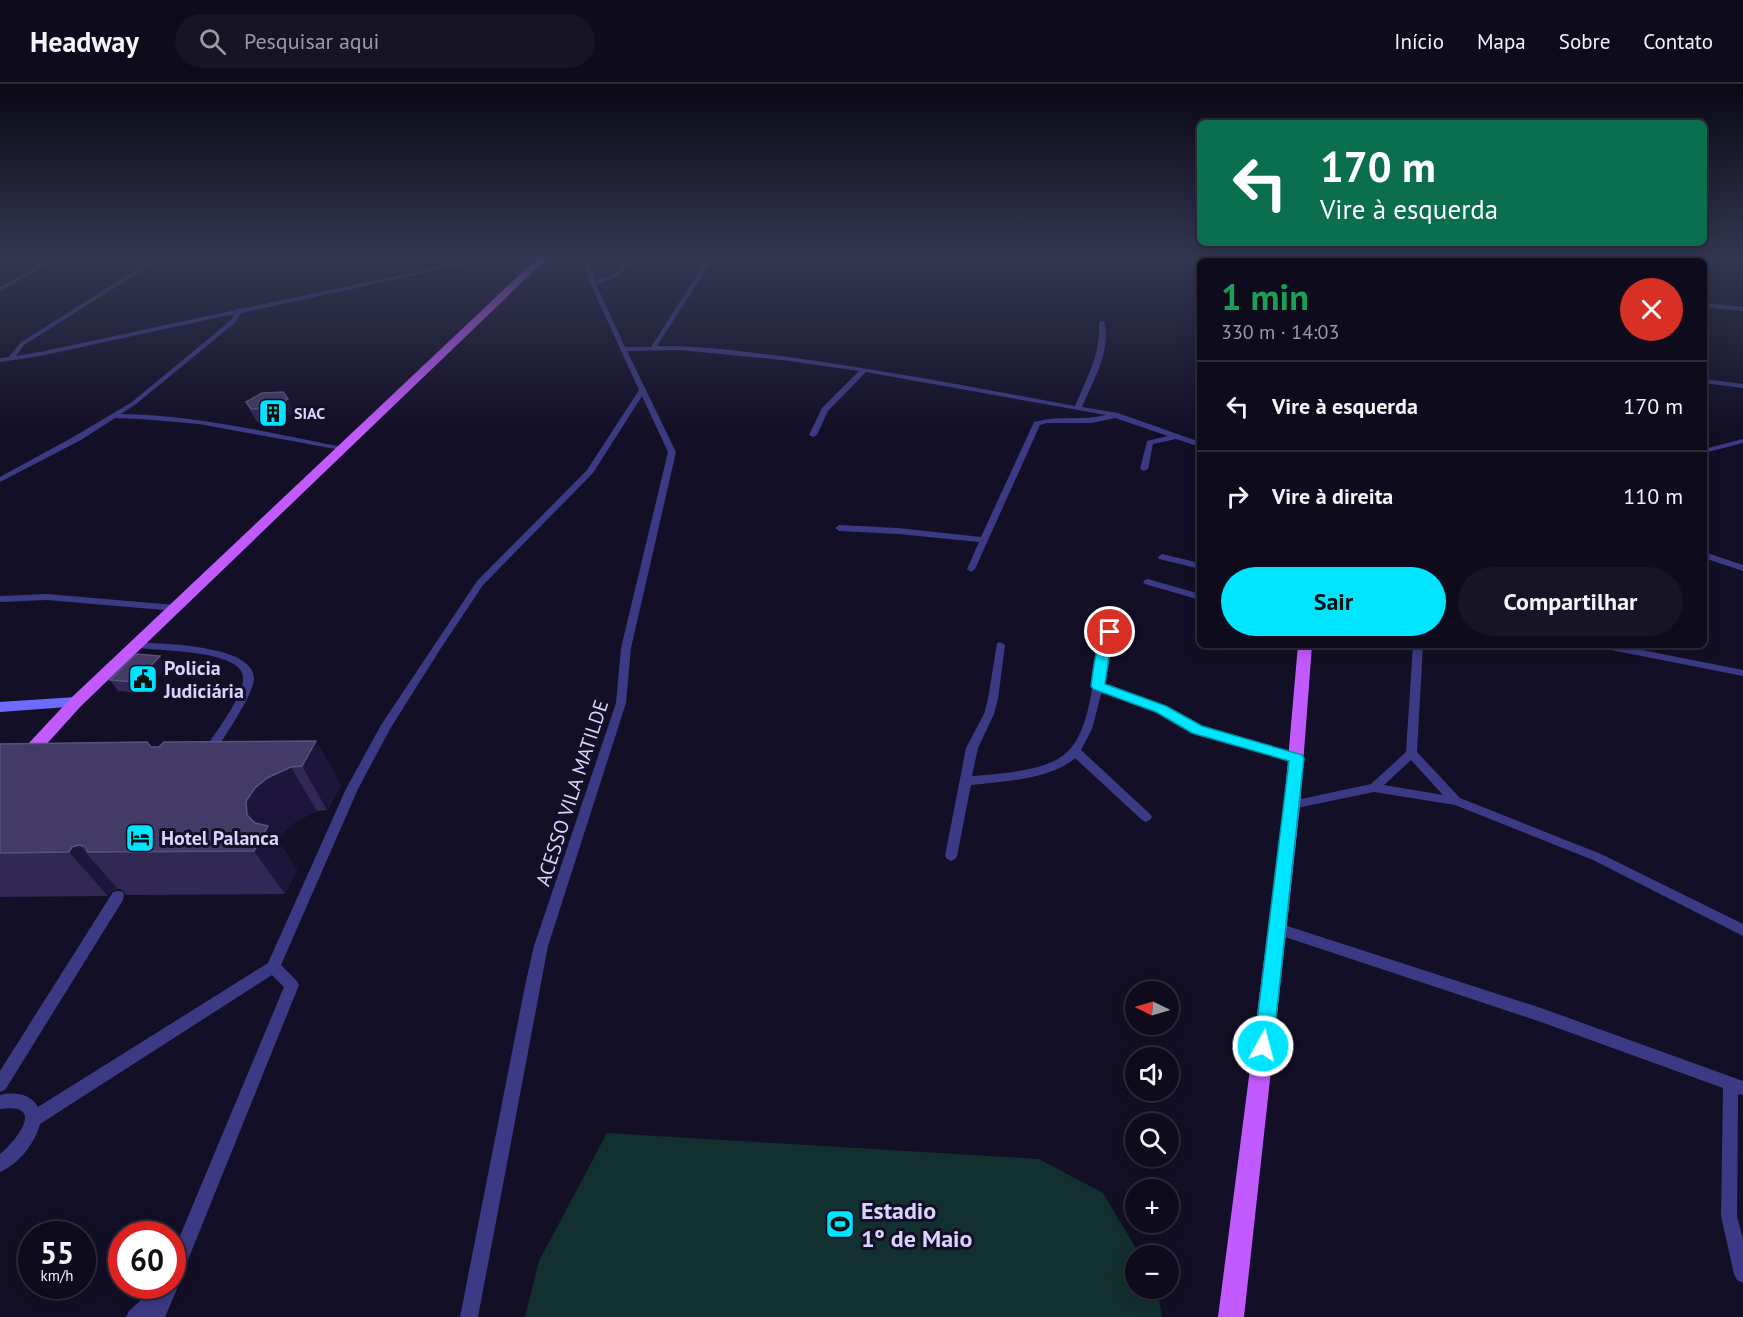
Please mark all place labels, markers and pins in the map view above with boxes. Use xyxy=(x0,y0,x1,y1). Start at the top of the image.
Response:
building icon: SIAC xyxy=(257,397,289,429)
place label: SIAC xyxy=(294,403,325,423)
pin xyxy=(1084,606,1135,657)
place label: Policia Judiciária xyxy=(163,655,244,704)
public building icon: Policia Judiciária xyxy=(127,663,159,695)
hotel icon: Hotel Palanca xyxy=(124,822,156,854)
place label: Hotel Palanca xyxy=(161,825,279,851)
place label: Estadio 1º de Maio xyxy=(861,1195,972,1254)
sports icon: Estadio 1º de Maio xyxy=(824,1208,856,1240)

